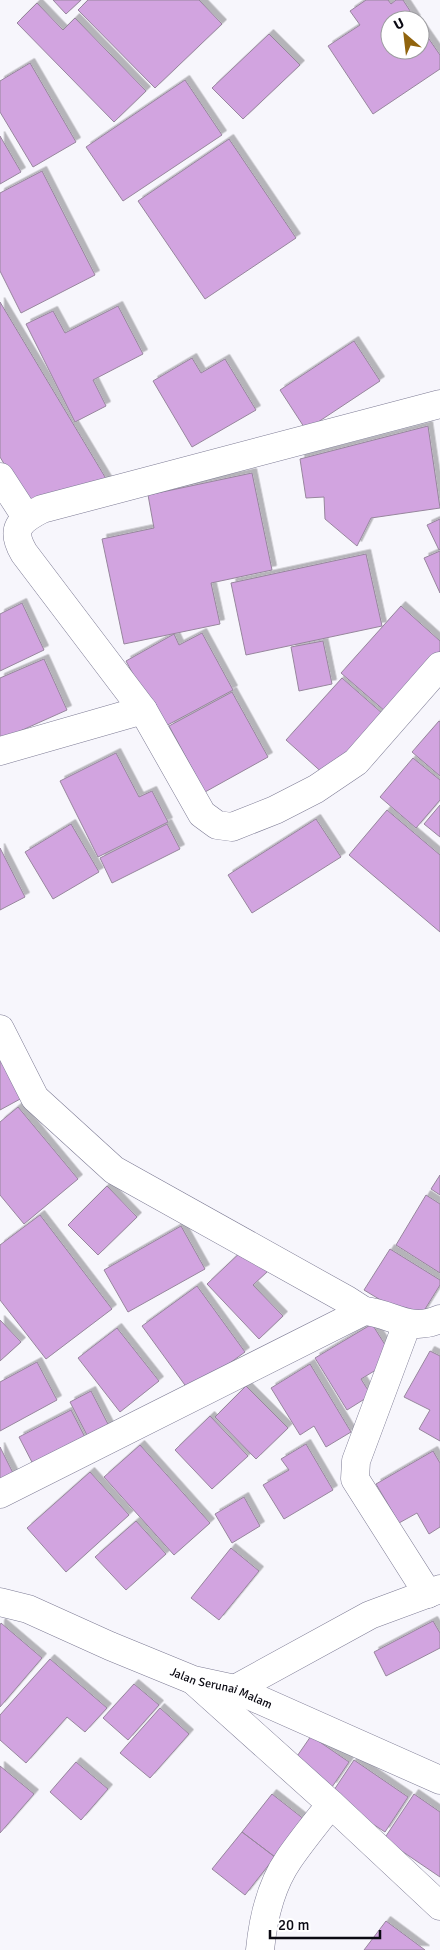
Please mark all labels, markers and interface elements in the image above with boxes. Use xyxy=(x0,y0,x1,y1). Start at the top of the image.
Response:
north arrow xyxy=(380,10,430,60)
text: U xyxy=(391,14,407,34)
street label: Jalan Serunai Malam xyxy=(168,1664,275,1713)
scale bar xyxy=(270,1908,380,1940)
text: 20 m xyxy=(278,1916,309,1934)

